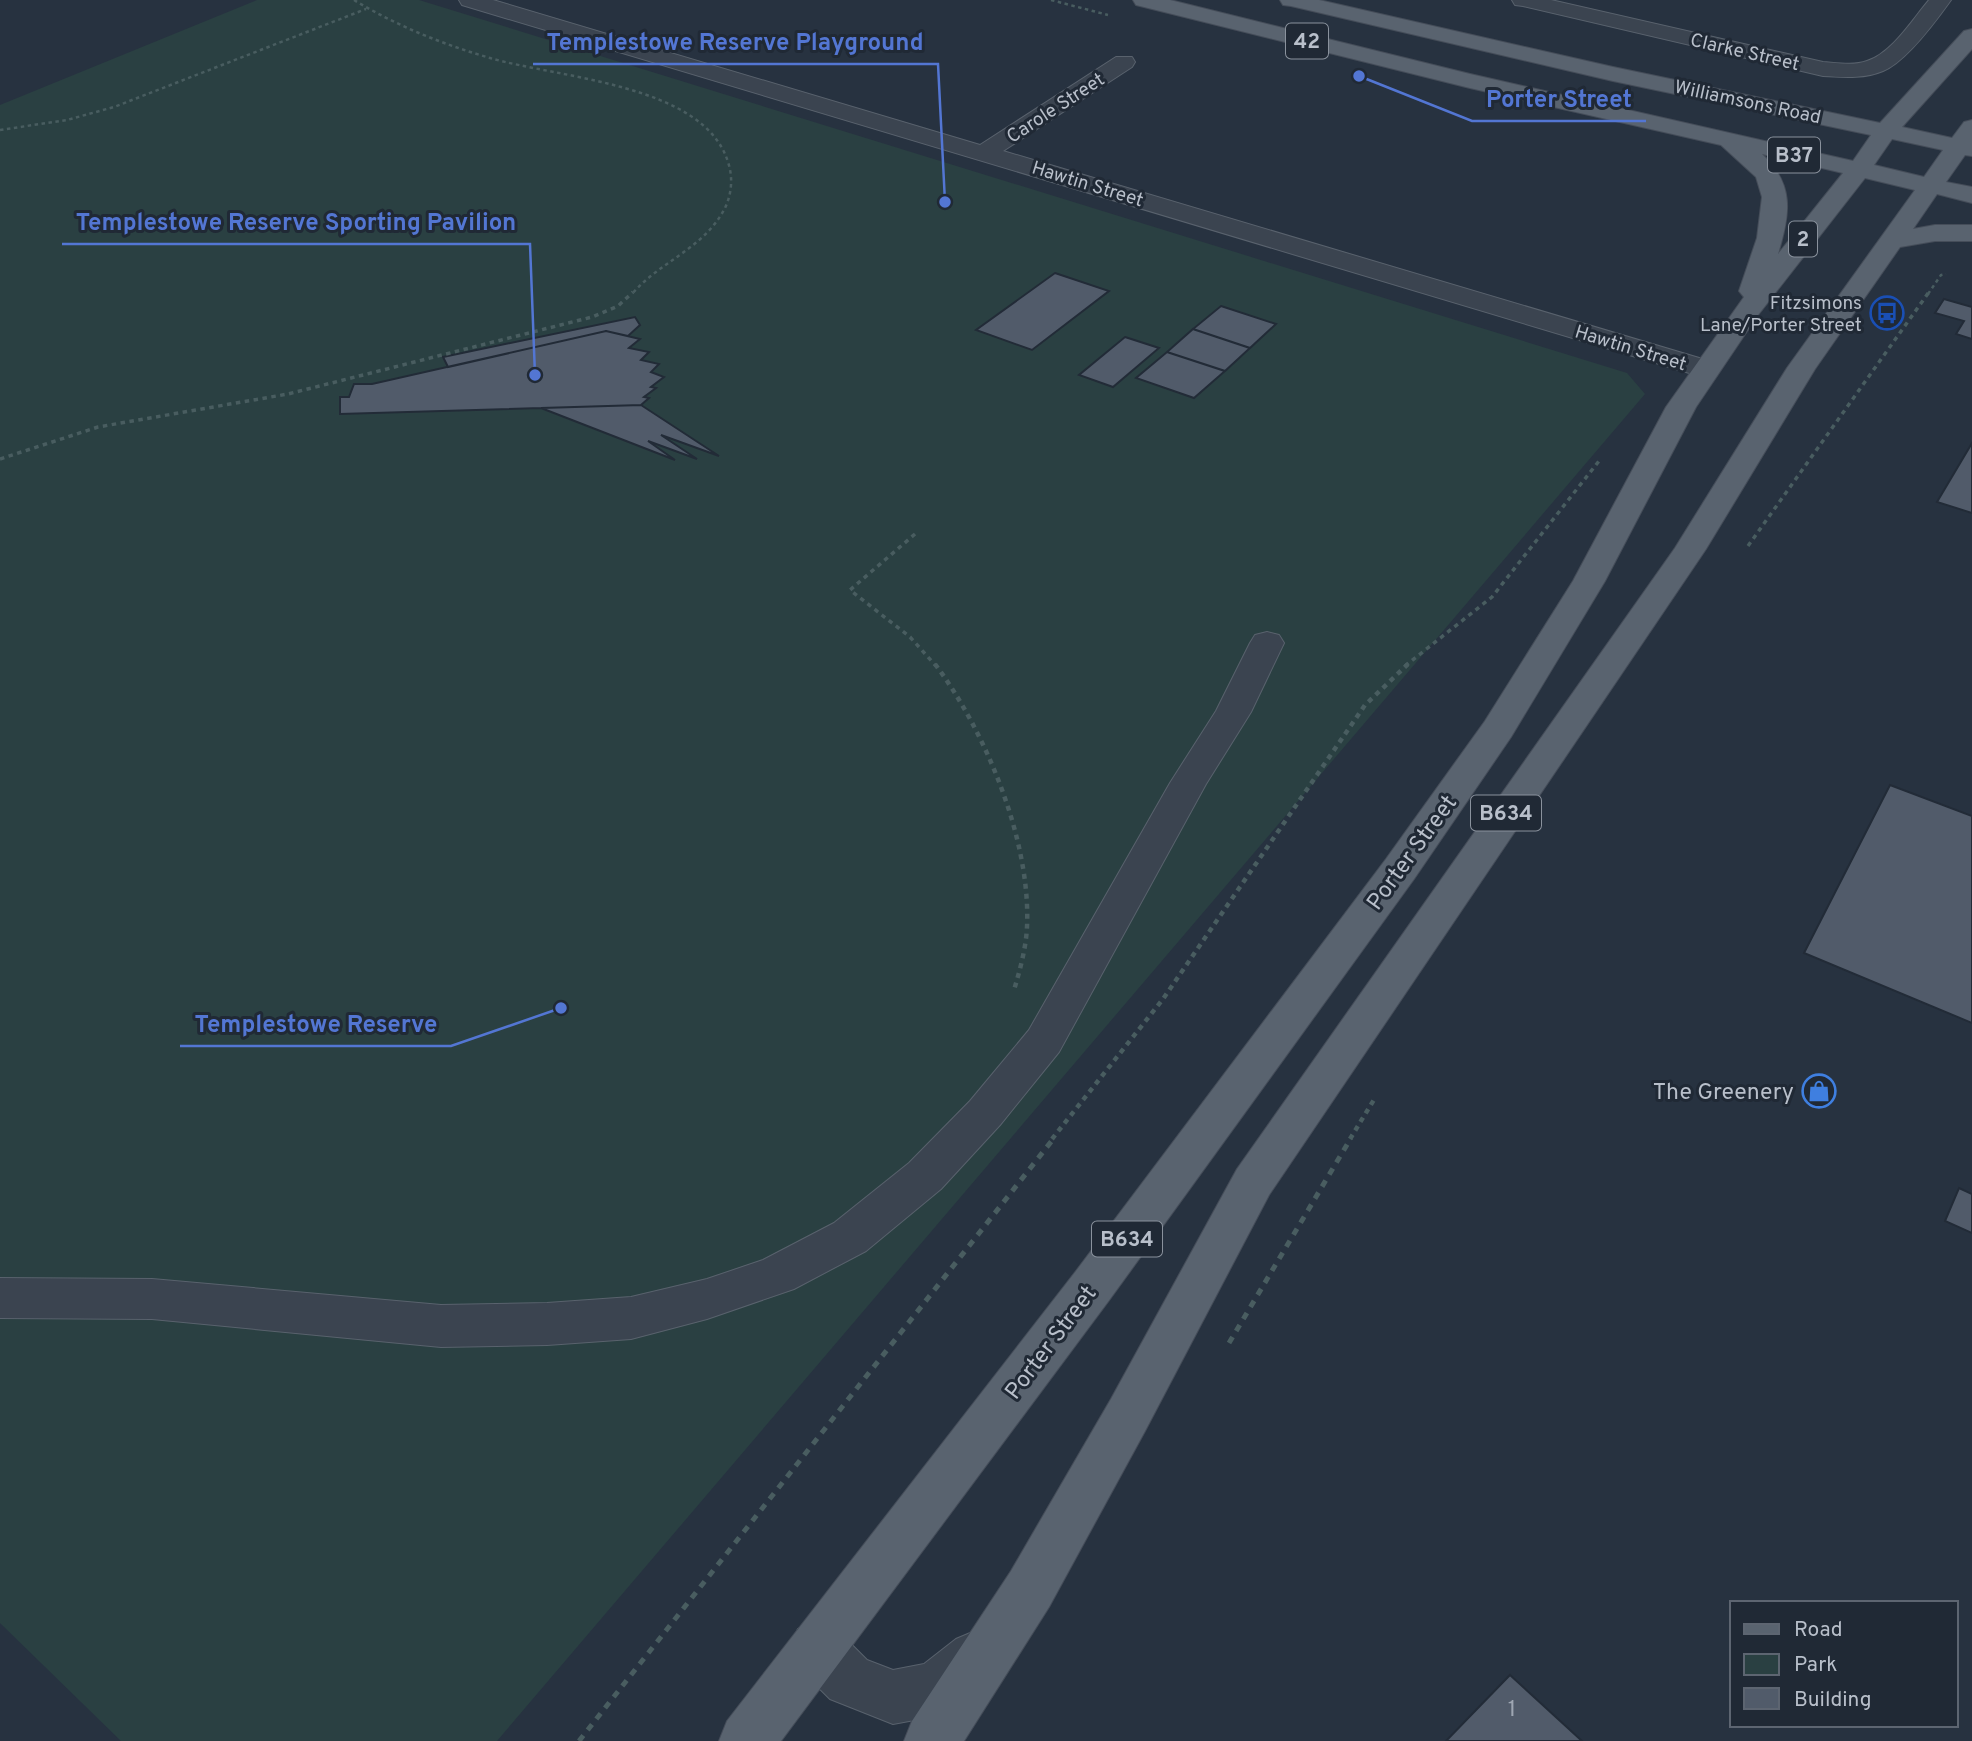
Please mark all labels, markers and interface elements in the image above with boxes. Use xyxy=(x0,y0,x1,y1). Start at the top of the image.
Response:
callout: Templestowe Reserve Playground xyxy=(533,19,938,64)
road number: 42 xyxy=(1286,23,1328,58)
text: Templestowe Reserve Playground xyxy=(546,29,924,59)
street label: Clarke Street xyxy=(1688,29,1801,77)
street label: Carole Street xyxy=(1003,68,1110,149)
callout: Porter Street xyxy=(1472,76,1646,121)
street label: Williamsons Road xyxy=(1672,76,1823,130)
text: Porter Street xyxy=(1486,86,1632,116)
road number: B37 xyxy=(1768,138,1820,172)
street label: Hawtin Street xyxy=(1029,157,1146,213)
callout: Templestowe Reserve Sporting Pavilion xyxy=(62,199,530,244)
text: Templestowe Reserve Sporting Pavilion xyxy=(76,209,516,239)
road number: 2 xyxy=(1789,222,1817,256)
place label: Fitzsimons Lane/Porter Street xyxy=(1700,292,1862,338)
bus stop icon: Fitzsimons Lane/Porter Street xyxy=(1868,294,1906,332)
street label: Hawtin Street xyxy=(1572,321,1689,377)
street label: Porter Street xyxy=(1362,790,1465,917)
road number: B634 xyxy=(1471,796,1541,830)
callout: Templestowe Reserve xyxy=(180,1001,451,1046)
text: Templestowe Reserve xyxy=(195,1011,437,1041)
shop icon: The Greenery xyxy=(1800,1072,1838,1110)
place label: The Greenery xyxy=(1653,1079,1794,1108)
road number: B634 xyxy=(1092,1222,1162,1256)
street label: Porter Street xyxy=(1000,1281,1104,1406)
legend xyxy=(1730,1601,1958,1727)
text: Road xyxy=(1794,1617,1843,1644)
text: Park xyxy=(1794,1652,1837,1679)
text: Building xyxy=(1794,1687,1872,1714)
house number: 1 xyxy=(1508,1696,1516,1725)

